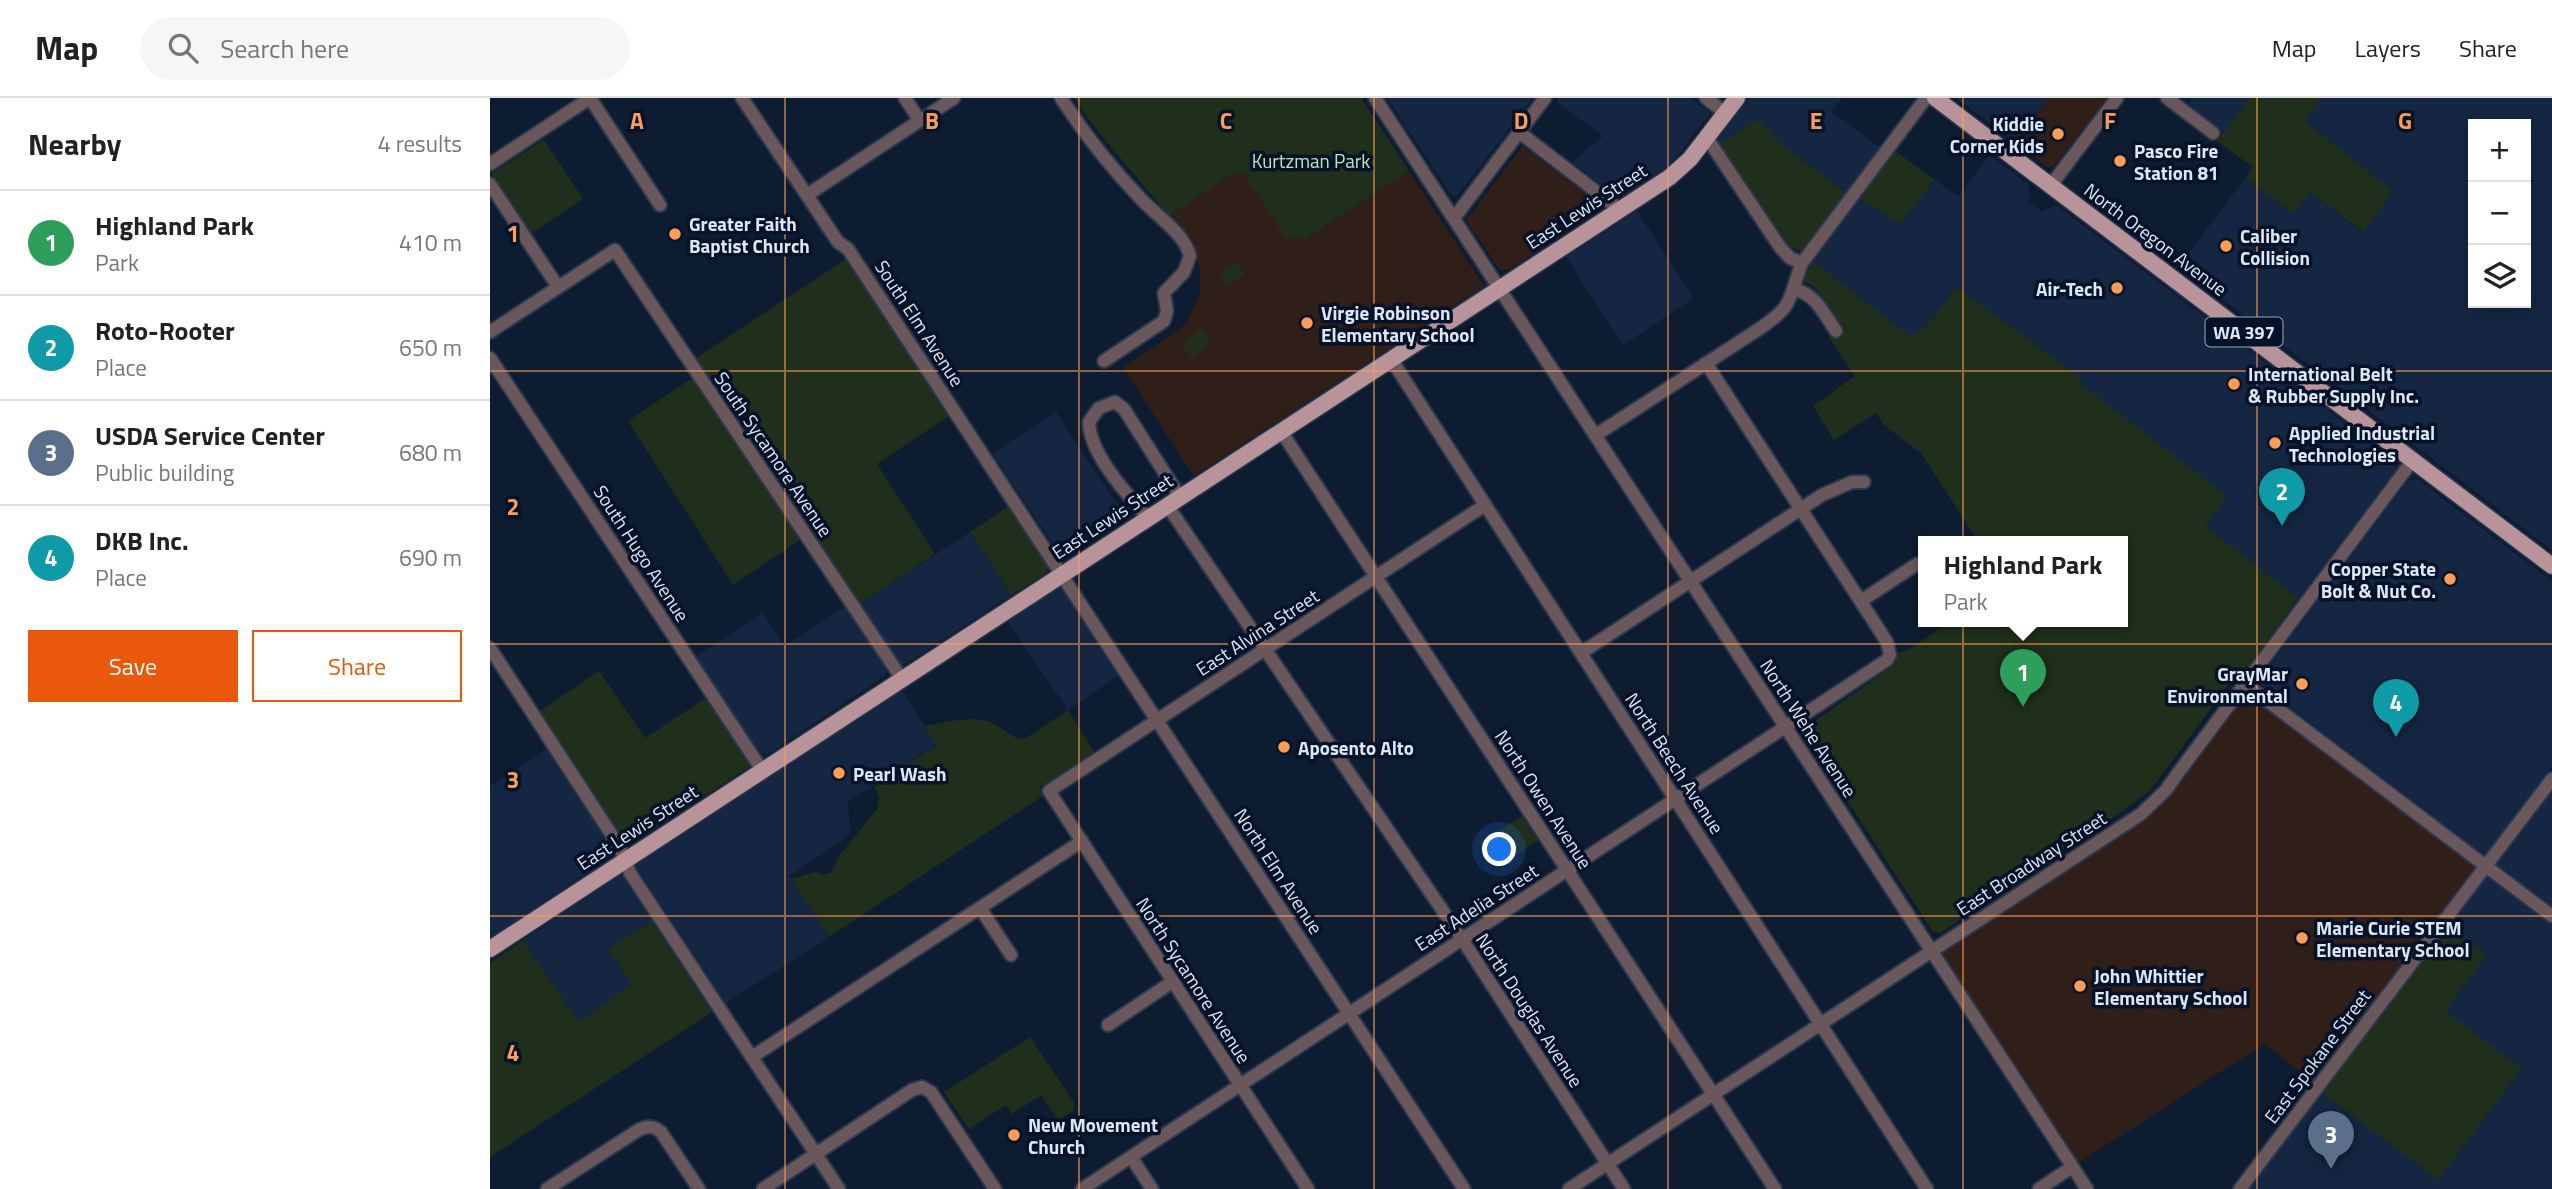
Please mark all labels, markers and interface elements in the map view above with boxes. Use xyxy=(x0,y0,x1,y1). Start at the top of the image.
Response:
search box xyxy=(140,17,630,80)
text: Map xyxy=(35,23,98,73)
icon: search xyxy=(164,29,202,67)
text: Search here xyxy=(220,29,349,68)
text: Map xyxy=(2272,30,2317,66)
text: Layers xyxy=(2355,30,2421,66)
text: Share xyxy=(2459,30,2517,66)
text: A xyxy=(630,103,644,138)
text: B xyxy=(925,103,939,138)
text: C xyxy=(1220,103,1232,138)
text: D xyxy=(1514,103,1528,138)
text: E xyxy=(1810,103,1822,138)
text: F xyxy=(2104,103,2116,138)
text: G xyxy=(2398,103,2412,138)
place label: Kiddie Corner Kids xyxy=(1950,109,2044,160)
map controls xyxy=(2468,119,2531,308)
button: + xyxy=(2468,119,2531,182)
text: Nearby xyxy=(28,121,121,167)
text: 4 results xyxy=(378,126,462,161)
marker: Kiddie Corner Kids xyxy=(2050,126,2066,142)
place label: Pasco Fire Station 81 xyxy=(2134,136,2219,187)
park label: Kurtzman Park xyxy=(1252,146,1370,175)
marker: Pasco Fire Station 81 xyxy=(2112,153,2128,169)
street label: East Lewis Street xyxy=(1520,156,1652,256)
street label: North Oregon Avenue xyxy=(2078,175,2234,303)
button: − xyxy=(2468,182,2531,245)
text: Highland Park xyxy=(95,206,254,245)
place label: Greater Faith Baptist Church xyxy=(689,209,810,260)
text: 1 xyxy=(507,216,519,251)
place label: Caliber Collision xyxy=(2240,221,2310,272)
text: 1 xyxy=(45,225,57,260)
text: 410 m xyxy=(399,225,462,260)
marker: Greater Faith Baptist Church xyxy=(667,226,683,242)
marker: Caliber Collision xyxy=(2218,238,2234,254)
text: Park xyxy=(95,245,139,280)
button: layers xyxy=(2468,245,2531,308)
street label: South Elm Avenue xyxy=(868,254,972,392)
place label: Air-Tech xyxy=(2036,274,2103,303)
marker: Air-Tech xyxy=(2109,280,2125,296)
place label: Virgie Robinson Elementary School xyxy=(1321,298,1475,349)
text: Roto-Rooter xyxy=(95,311,235,350)
marker: Virgie Robinson Elementary School xyxy=(1299,315,1315,331)
road number: WA 397 xyxy=(2206,318,2282,346)
text: 2 xyxy=(45,330,57,365)
text: 650 m xyxy=(399,330,462,365)
text: Place xyxy=(95,350,147,385)
place label: International Belt & Rubber Supply Inc. xyxy=(2248,359,2419,410)
street label: South Sycamore Avenue xyxy=(708,366,840,542)
marker: International Belt & Rubber Supply Inc. xyxy=(2226,376,2242,392)
text: USDA Service Center xyxy=(95,416,325,455)
place label: Applied Industrial Technologies xyxy=(2289,418,2435,469)
text: 3 xyxy=(45,435,57,470)
text: 680 m xyxy=(399,435,462,470)
marker: Applied Industrial Technologies xyxy=(2267,435,2283,451)
text: Public building xyxy=(95,455,234,490)
street label: East Lewis Street xyxy=(1046,466,1178,566)
pin: 2 xyxy=(2259,468,2305,526)
street label: South Hugo Avenue xyxy=(587,479,697,627)
text: 2 xyxy=(507,489,519,524)
text: DKB Inc. xyxy=(95,521,189,560)
popup xyxy=(1918,536,2128,627)
text: 4 xyxy=(45,540,57,575)
text: 690 m xyxy=(399,540,462,575)
text: Highland Park xyxy=(1944,545,2102,584)
place label: Copper State Bolt & Nut Co. xyxy=(2321,554,2436,605)
text: Place xyxy=(95,560,147,595)
marker: Copper State Bolt & Nut Co. xyxy=(2442,571,2458,587)
street label: East Alvina Street xyxy=(1190,581,1325,683)
text: Park xyxy=(1944,584,1988,619)
button: Save xyxy=(28,630,238,702)
button: Share xyxy=(252,630,462,702)
pin: 1 xyxy=(2000,649,2046,707)
street label: North Wehe Avenue xyxy=(1753,653,1865,803)
place label: GrayMar Environmental xyxy=(2167,659,2288,710)
marker: GrayMar Environmental xyxy=(2294,676,2310,692)
pin: 4 xyxy=(2373,679,2419,737)
street label: North Beech Avenue xyxy=(1618,687,1732,839)
street label: North Owen Avenue xyxy=(1488,724,1600,874)
place label: Aposento Alto xyxy=(1298,733,1414,762)
marker: Aposento Alto xyxy=(1276,739,1292,755)
place label: Pearl Wash xyxy=(853,759,947,788)
text: 3 xyxy=(507,762,519,797)
marker: Pearl Wash xyxy=(831,765,847,781)
street label: East Lewis Street xyxy=(571,777,703,877)
street label: North Elm Avenue xyxy=(1227,802,1331,940)
street label: East Broadway Street xyxy=(1950,803,2112,922)
your location xyxy=(1482,832,1516,866)
street label: East Adelia Street xyxy=(1409,856,1544,958)
street label: North Sycamore Avenue xyxy=(1129,891,1259,1069)
place label: Marie Curie STEM Elementary School xyxy=(2316,913,2470,964)
street label: North Douglas Avenue xyxy=(1469,927,1591,1093)
marker: Marie Curie STEM Elementary School xyxy=(2294,930,2310,946)
place label: John Whittier Elementary School xyxy=(2094,961,2248,1012)
marker: John Whittier Elementary School xyxy=(2072,978,2088,994)
street label: East Spokane Street xyxy=(2257,982,2377,1129)
text: 4 xyxy=(507,1035,519,1070)
place label: New Movement Church xyxy=(1028,1110,1158,1161)
pin: 3 xyxy=(2308,1111,2354,1169)
marker: New Movement Church xyxy=(1006,1127,1022,1143)

